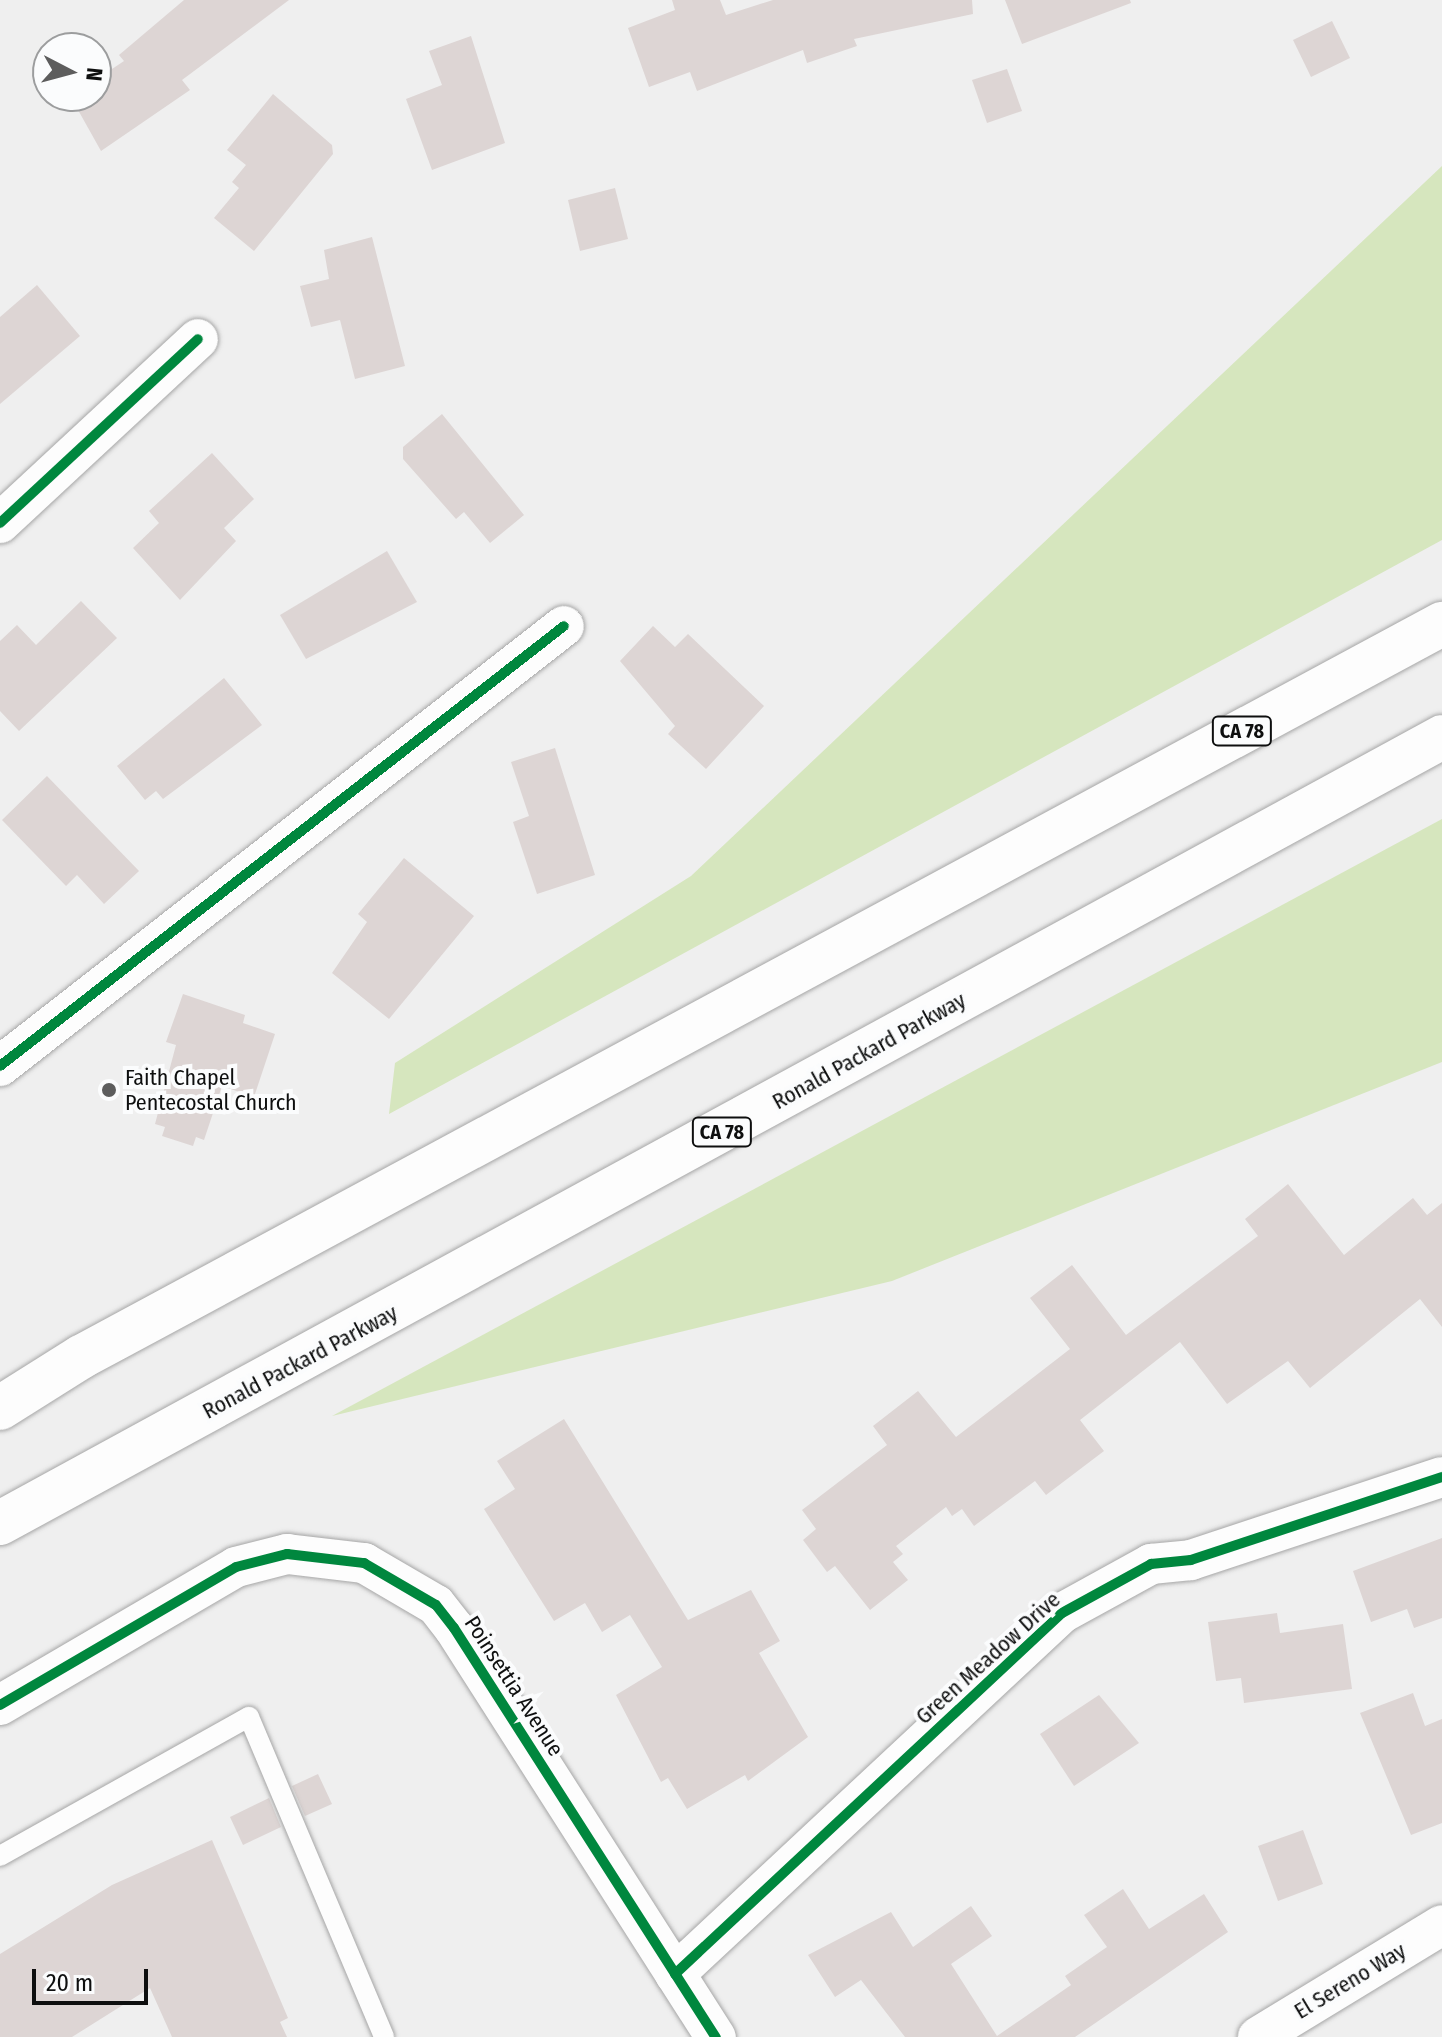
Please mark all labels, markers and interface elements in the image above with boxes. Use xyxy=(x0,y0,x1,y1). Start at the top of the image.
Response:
north arrow xyxy=(32,32,112,112)
text: N xyxy=(80,66,108,82)
road number: CA 78 xyxy=(1210,715,1274,747)
street label: Ronald Packard Parkway xyxy=(768,987,970,1115)
place label: Faith Chapel Pentecostal Church xyxy=(125,1064,297,1116)
marker: Faith Chapel Pentecostal Church xyxy=(100,1081,118,1099)
road number: CA 78 xyxy=(690,1116,754,1148)
street label: Ronald Packard Parkway xyxy=(198,1299,402,1425)
street label: Green Meadow Drive xyxy=(911,1586,1065,1730)
street label: Poinsettia Avenue xyxy=(459,1611,569,1761)
street label: El Sereno Way xyxy=(1290,1937,1410,2025)
scale bar xyxy=(36,1953,152,2003)
text: 20 m xyxy=(46,1969,93,1997)

